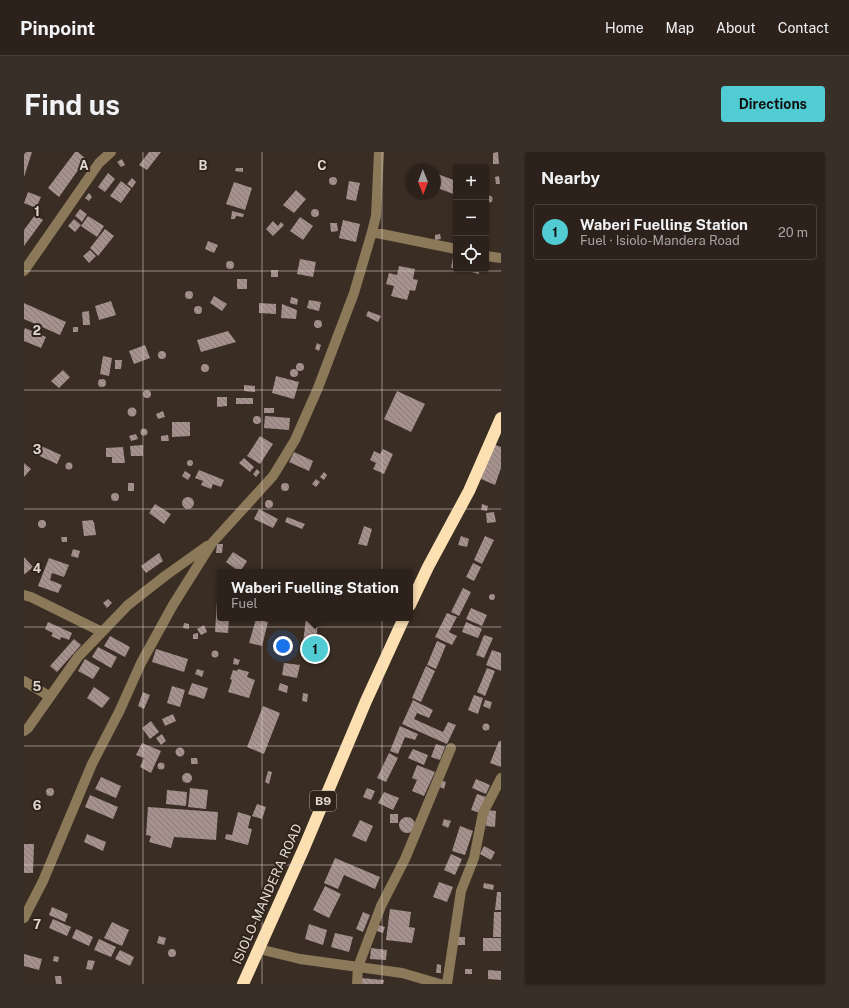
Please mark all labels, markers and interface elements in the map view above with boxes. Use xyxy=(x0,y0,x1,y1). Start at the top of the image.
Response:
text: Pinpoint xyxy=(20,17,95,39)
text: Home xyxy=(605,20,644,36)
text: Map xyxy=(666,20,694,36)
text: About xyxy=(716,20,756,36)
text: Contact xyxy=(778,20,829,36)
button: Directions xyxy=(721,86,825,122)
text: Find us xyxy=(24,88,120,121)
text: A xyxy=(79,158,89,173)
text: B xyxy=(199,158,208,173)
text: C xyxy=(317,158,327,173)
north arrow xyxy=(405,164,441,200)
map controls xyxy=(453,164,489,272)
button: + xyxy=(453,164,489,200)
text: Nearby xyxy=(541,168,600,188)
button: − xyxy=(453,200,489,236)
text: 1 xyxy=(34,204,40,219)
text: Waberi Fuelling Station xyxy=(580,216,748,233)
text: 1 xyxy=(552,225,558,240)
text: 20 m xyxy=(778,225,808,240)
text: Fuel · Isiolo-Mandera Road xyxy=(580,233,740,248)
button: locate xyxy=(453,236,489,272)
text: 2 xyxy=(33,323,41,338)
text: 3 xyxy=(33,442,42,457)
text: 4 xyxy=(33,561,42,576)
popup xyxy=(217,569,413,621)
text: Waberi Fuelling Station xyxy=(231,579,399,596)
text: Fuel xyxy=(231,596,257,611)
pin: 1 xyxy=(302,634,328,664)
your location xyxy=(273,636,293,656)
text: 5 xyxy=(33,679,42,694)
road number: B9 xyxy=(310,791,336,811)
text: 6 xyxy=(33,798,42,813)
street label: ISIOLO-MANDERA ROAD xyxy=(229,821,305,967)
text: 7 xyxy=(33,917,41,932)

